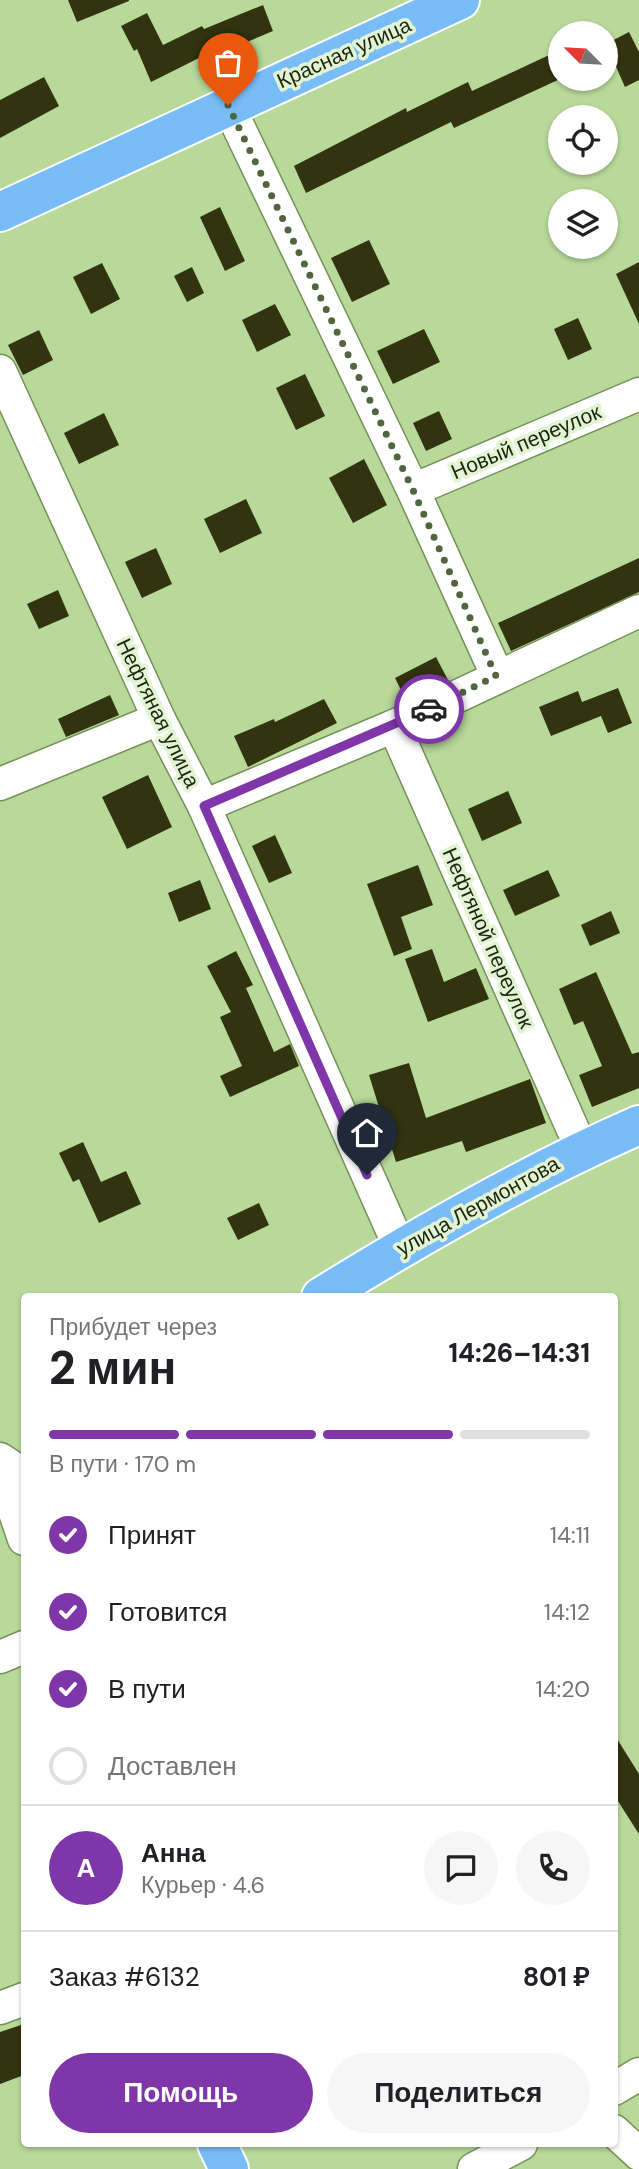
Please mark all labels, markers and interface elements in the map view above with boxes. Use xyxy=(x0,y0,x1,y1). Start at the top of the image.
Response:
street label: Красная улица xyxy=(273,11,416,95)
north arrow xyxy=(548,21,618,91)
map controls xyxy=(548,21,618,259)
pin xyxy=(198,33,258,105)
icon: bag xyxy=(209,44,247,82)
button: locate xyxy=(548,105,618,175)
button: layers xyxy=(548,189,618,259)
street label: Новый переулок xyxy=(447,398,606,486)
street label: Нефтяная улица xyxy=(110,634,206,792)
courier xyxy=(394,674,464,744)
icon: car xyxy=(410,690,448,728)
street label: Нефтяной переулок xyxy=(436,843,541,1033)
pin xyxy=(337,1103,397,1175)
icon: home xyxy=(348,1114,386,1152)
street label: улица Лермонтова xyxy=(392,1150,565,1262)
text: Прибудет через xyxy=(49,1312,217,1342)
text: 14:26–14:31 xyxy=(448,1336,590,1370)
text: 2 мин xyxy=(49,1338,176,1398)
text: В пути · 170 m xyxy=(49,1449,196,1479)
icon: check xyxy=(49,1516,87,1554)
text: Принят xyxy=(108,1518,196,1552)
text: 14:11 xyxy=(550,1520,590,1550)
icon: check xyxy=(49,1593,87,1631)
text: Готовится xyxy=(108,1595,227,1629)
text: 14:12 xyxy=(544,1597,590,1627)
icon: check xyxy=(49,1670,87,1708)
text: В пути xyxy=(108,1672,186,1706)
text: 14:20 xyxy=(535,1674,590,1704)
text: Доставлен xyxy=(108,1749,237,1783)
button: chat xyxy=(424,1831,498,1905)
button: phone xyxy=(516,1831,590,1905)
text: Анна xyxy=(141,1836,206,1870)
text: А xyxy=(77,1851,95,1885)
text: Курьер · 4.6 xyxy=(141,1870,265,1900)
text: Заказ #6132 xyxy=(49,1960,200,1994)
text: 801 ₽ xyxy=(523,1960,590,1994)
button: Помощь xyxy=(49,2053,313,2133)
button: Поделиться xyxy=(327,2053,590,2133)

